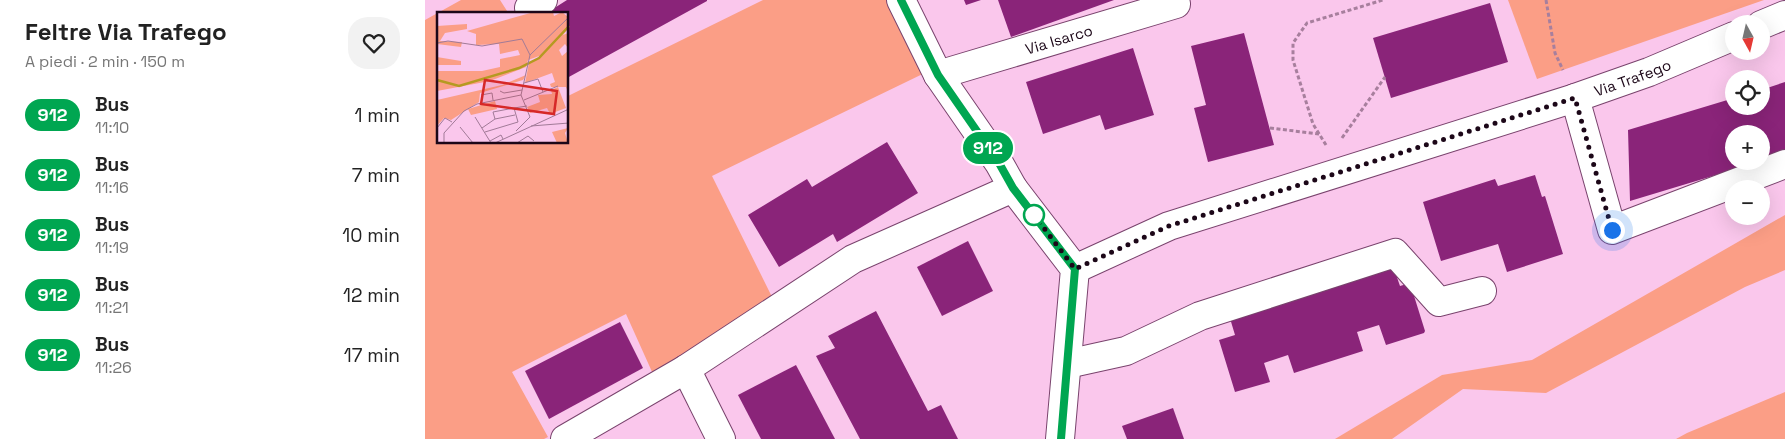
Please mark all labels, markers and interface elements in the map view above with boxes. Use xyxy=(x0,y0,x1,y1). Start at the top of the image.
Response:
inset map xyxy=(437,12,569,144)
north arrow xyxy=(1725,15,1770,60)
map controls xyxy=(1725,15,1770,225)
text: Feltre Via Trafego xyxy=(25,16,227,47)
button: heart xyxy=(348,17,400,69)
street label: Via Isarco xyxy=(1023,20,1095,58)
text: A piedi · 2 min · 150 m xyxy=(25,51,185,72)
street label: Via Trafego xyxy=(1591,54,1674,100)
button: locate xyxy=(1725,70,1770,115)
text: Bus xyxy=(95,92,129,117)
text: 912 xyxy=(38,103,67,126)
text: 1 min xyxy=(355,103,400,128)
text: 11:10 xyxy=(95,117,129,138)
button: + xyxy=(1725,125,1770,170)
line badge: 912 xyxy=(959,132,1017,164)
text: 912 xyxy=(973,136,1003,159)
text: Bus xyxy=(95,152,129,177)
text: 912 xyxy=(38,163,67,186)
text: 7 min xyxy=(352,163,400,188)
text: 11:16 xyxy=(95,177,129,198)
button: − xyxy=(1725,180,1770,225)
unlabelled marker xyxy=(1023,204,1045,226)
text: Bus xyxy=(95,212,129,237)
your location xyxy=(1600,218,1625,243)
text: 912 xyxy=(38,223,67,246)
text: 10 min xyxy=(342,223,400,248)
text: 11:19 xyxy=(95,237,129,258)
text: Bus xyxy=(95,272,129,297)
text: 912 xyxy=(38,283,67,306)
text: 12 min xyxy=(343,283,400,308)
text: 11:21 xyxy=(95,297,129,318)
text: Bus xyxy=(95,332,129,357)
text: 912 xyxy=(38,343,67,366)
text: 17 min xyxy=(344,343,400,368)
text: 11:26 xyxy=(95,357,132,378)

